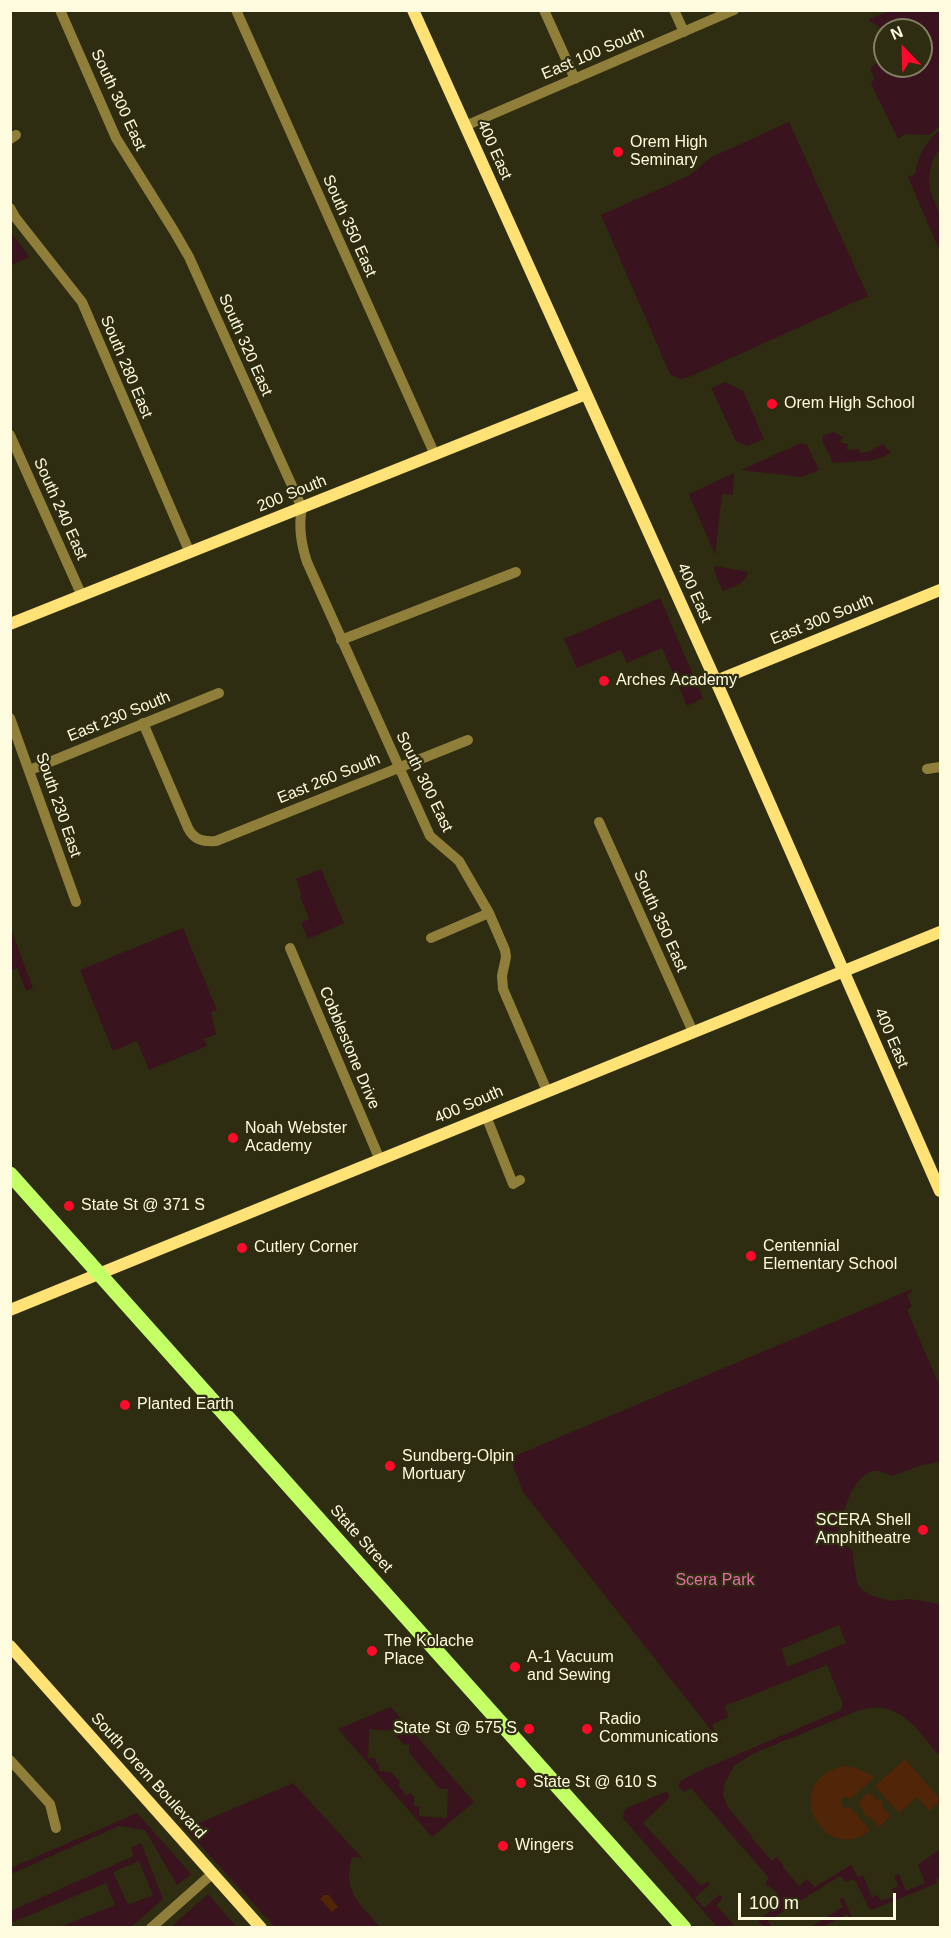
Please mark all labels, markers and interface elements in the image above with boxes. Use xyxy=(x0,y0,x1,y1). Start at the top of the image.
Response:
north arrow xyxy=(873,18,933,78)
text: N xyxy=(888,23,905,43)
street label: East 100 South xyxy=(539,24,647,84)
street label: South 300 East xyxy=(86,46,150,154)
street label: 400 East xyxy=(472,117,516,183)
place label: Orem High Seminary xyxy=(630,133,707,171)
marker: Orem High Seminary xyxy=(611,145,625,159)
street label: South 350 East xyxy=(318,172,380,280)
street label: South 320 East xyxy=(214,291,276,399)
street label: South 280 East xyxy=(96,313,156,421)
place label: Orem High School xyxy=(784,394,915,414)
marker: Orem High School xyxy=(765,397,779,411)
street label: South 240 East xyxy=(29,455,91,563)
street label: 200 South xyxy=(255,471,329,517)
street label: 400 East xyxy=(672,560,716,626)
street label: East 300 South xyxy=(768,591,876,649)
place label: Arches Academy xyxy=(616,671,737,691)
marker: Arches Academy xyxy=(597,674,611,688)
street label: East 230 South xyxy=(65,688,173,746)
street label: South 300 East xyxy=(391,729,457,835)
street label: South 230 East xyxy=(31,750,85,860)
street label: East 260 South xyxy=(275,750,383,808)
street label: South 350 East xyxy=(629,867,691,975)
street label: Cobblestone Drive xyxy=(314,984,384,1112)
street label: 400 East xyxy=(870,1005,912,1071)
street label: 400 South xyxy=(432,1082,506,1128)
place label: Noah Webster Academy xyxy=(245,1119,347,1157)
marker: Noah Webster Academy xyxy=(226,1131,240,1145)
place label: State St @ 371 S xyxy=(81,1196,205,1216)
marker: State St @ 371 S xyxy=(62,1199,76,1213)
place label: Centennial Elementary School xyxy=(763,1237,897,1275)
place label: Cutlery Corner xyxy=(254,1238,358,1258)
marker: Cutlery Corner xyxy=(235,1241,249,1255)
marker: Centennial Elementary School xyxy=(744,1249,758,1263)
place label: Planted Earth xyxy=(137,1395,234,1415)
marker: Planted Earth xyxy=(118,1398,132,1412)
place label: Sundberg-Olpin Mortuary xyxy=(402,1447,514,1485)
marker: Sundberg-Olpin Mortuary xyxy=(383,1459,397,1473)
street label: State Street xyxy=(326,1501,396,1577)
place label: SCERA Shell Amphitheatre xyxy=(816,1511,911,1549)
marker: SCERA Shell Amphitheatre xyxy=(916,1523,930,1537)
park label: Scera Park xyxy=(675,1571,755,1591)
place label: The Kolache Place xyxy=(384,1632,474,1670)
marker: The Kolache Place xyxy=(365,1644,379,1658)
place label: A-1 Vacuum and Sewing xyxy=(527,1648,614,1686)
marker: A-1 Vacuum and Sewing xyxy=(508,1660,522,1674)
street label: South Orem Boulevard xyxy=(86,1709,210,1843)
place label: Radio Communications xyxy=(599,1710,718,1748)
place label: State St @ 575 S xyxy=(393,1719,517,1739)
marker: State St @ 575 S xyxy=(522,1722,536,1736)
marker: Radio Communications xyxy=(580,1722,594,1736)
place label: State St @ 610 S xyxy=(533,1773,657,1793)
marker: State St @ 610 S xyxy=(514,1776,528,1790)
place label: Wingers xyxy=(515,1836,574,1856)
marker: Wingers xyxy=(496,1839,510,1853)
scale bar xyxy=(741,1881,898,1919)
text: 100 m xyxy=(749,1893,799,1913)

